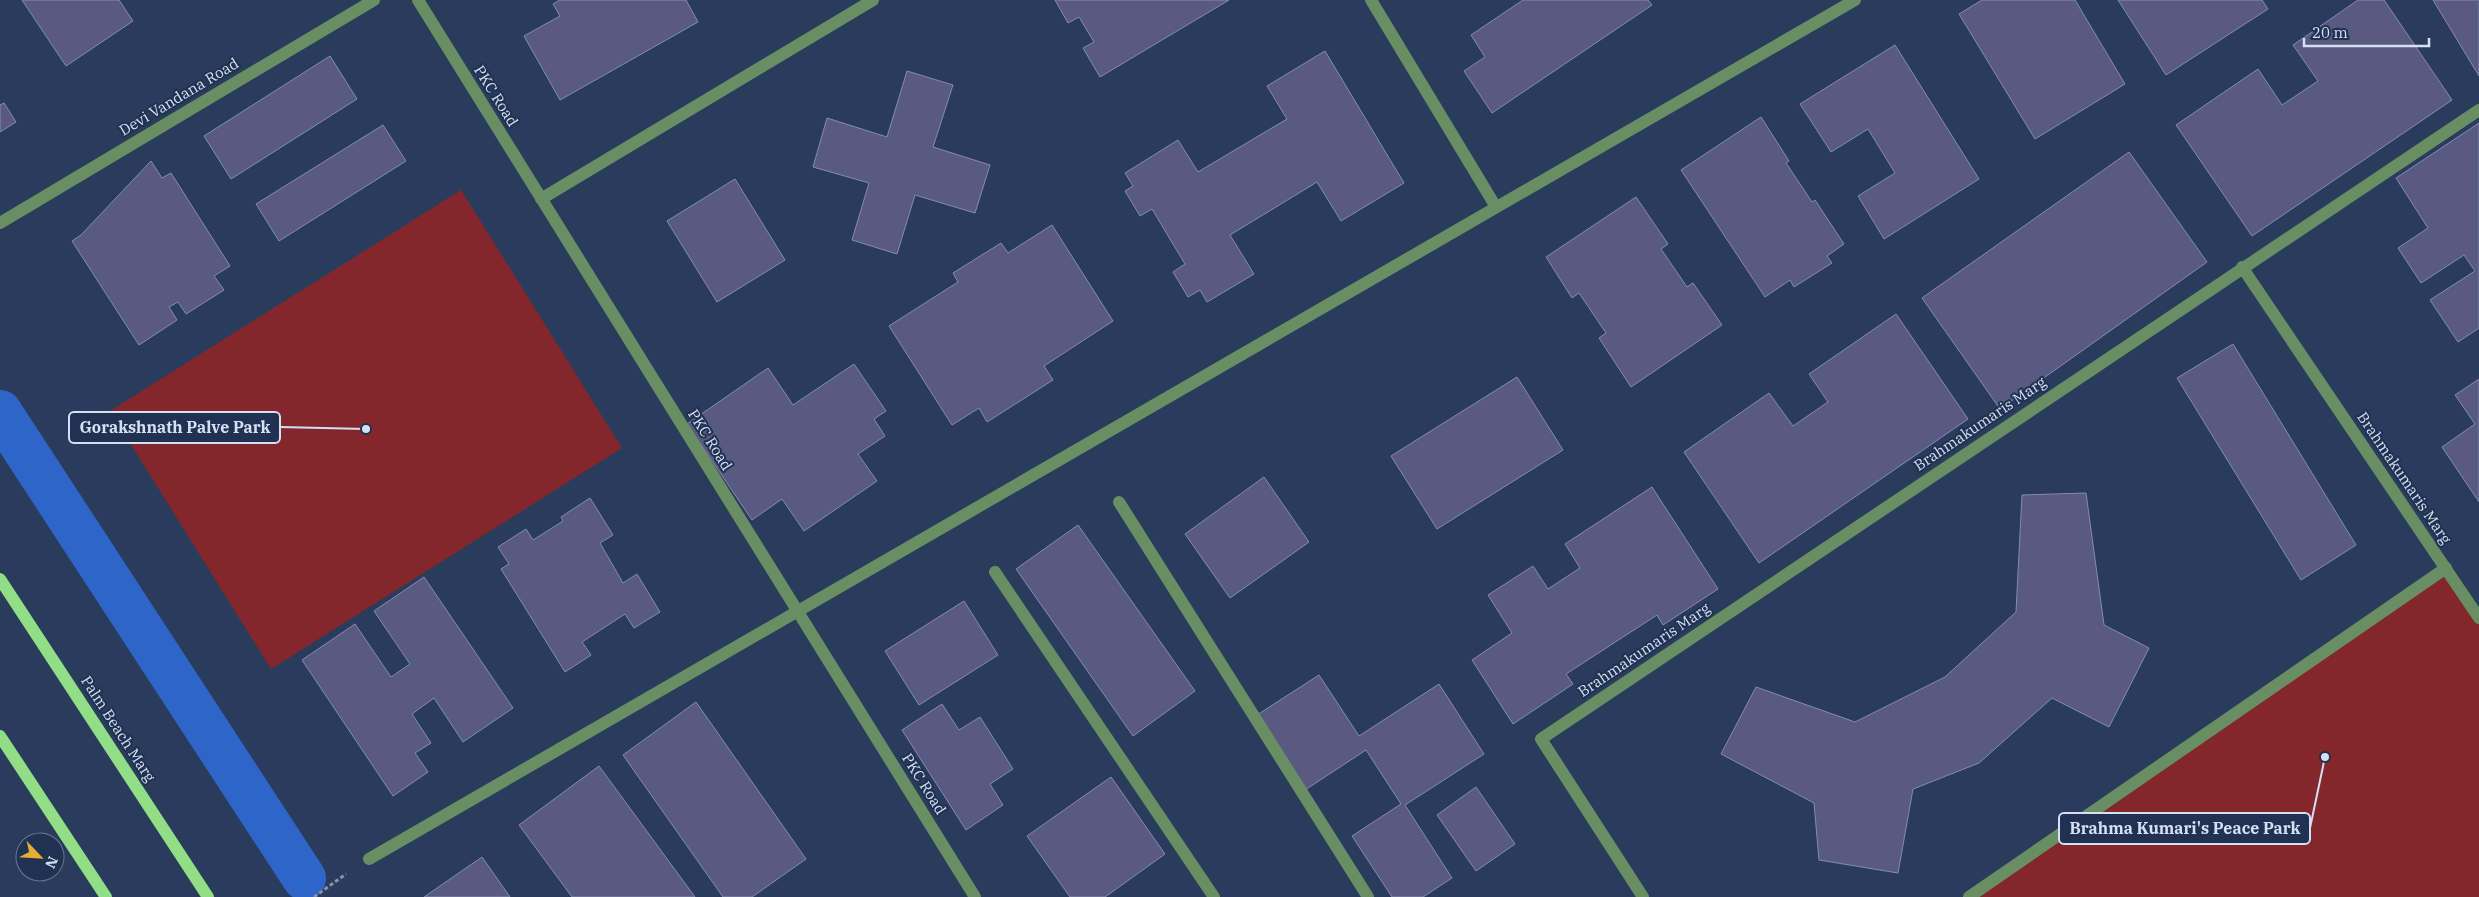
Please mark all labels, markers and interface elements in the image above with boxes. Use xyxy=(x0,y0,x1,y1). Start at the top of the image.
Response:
scale bar xyxy=(2304,15,2429,47)
text: 20 m xyxy=(2312,23,2348,42)
street label: Devi Vandana Road xyxy=(116,53,242,140)
street label: PKC Road xyxy=(470,62,523,130)
street label: Brahmakumaris Marg xyxy=(1910,372,2049,475)
street label: PKC Road xyxy=(684,406,737,474)
street label: Brahmakumaris Marg xyxy=(2353,408,2456,547)
callout: Gorakshnath Palve Park xyxy=(69,412,280,443)
text: Gorakshnath Palve Park xyxy=(79,417,271,437)
street label: Brahmakumaris Marg xyxy=(1574,598,1713,701)
street label: Palm Beach Marg xyxy=(77,672,160,785)
street label: PKC Road xyxy=(898,750,951,818)
callout: Brahma Kumari's Peace Park xyxy=(2059,813,2310,844)
text: Brahma Kumari's Peace Park xyxy=(2069,818,2301,838)
north arrow xyxy=(15,832,65,882)
text: N xyxy=(41,854,62,871)

